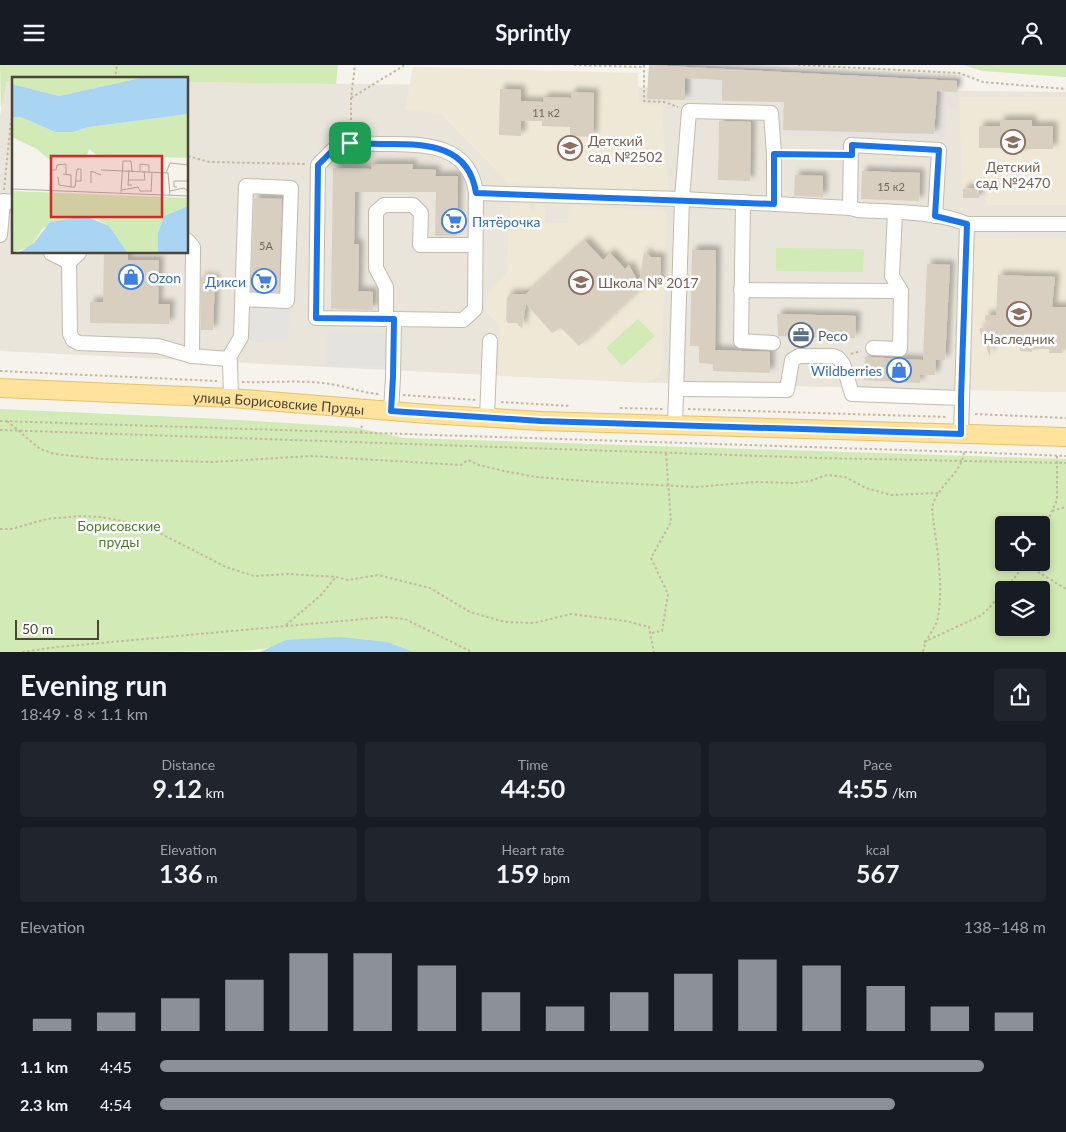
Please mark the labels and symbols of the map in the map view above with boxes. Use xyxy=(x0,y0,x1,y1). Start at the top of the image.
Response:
inset map xyxy=(12,77,189,254)
house number: 11 к2 xyxy=(532,106,560,119)
pin xyxy=(329,122,371,164)
school or university icon: Детский сад №2470 xyxy=(1000,129,1026,155)
place label: Детский сад №2502 xyxy=(588,132,663,165)
school or university icon: Детский сад №2502 xyxy=(557,135,583,161)
place label: Детский сад №2470 xyxy=(976,158,1050,191)
house number: 15 к2 xyxy=(877,180,905,193)
supermarket icon: Пятёрочка xyxy=(441,208,467,234)
place label: Пятёрочка xyxy=(472,213,540,230)
house number: 5А xyxy=(259,239,273,252)
shop icon: Ozon xyxy=(118,264,144,290)
supermarket icon: Дикси xyxy=(251,268,277,294)
place label: Ozon xyxy=(148,269,181,286)
school or university icon: Школа № 2017 xyxy=(568,269,594,295)
place label: Дикси xyxy=(205,273,246,290)
place label: Школа № 2017 xyxy=(598,274,699,291)
school or university icon: Наследник xyxy=(1006,301,1032,327)
office icon: Ресо xyxy=(788,322,814,348)
place label: Ресо xyxy=(818,327,848,344)
place label: Наследник xyxy=(983,330,1055,347)
shop icon: Wildberries xyxy=(886,357,912,383)
place label: Wildberries xyxy=(811,362,882,379)
street label: улица Борисовские Пруды xyxy=(192,388,365,417)
park label: Борисовские пруды xyxy=(77,517,161,550)
scale bar xyxy=(15,617,99,640)

